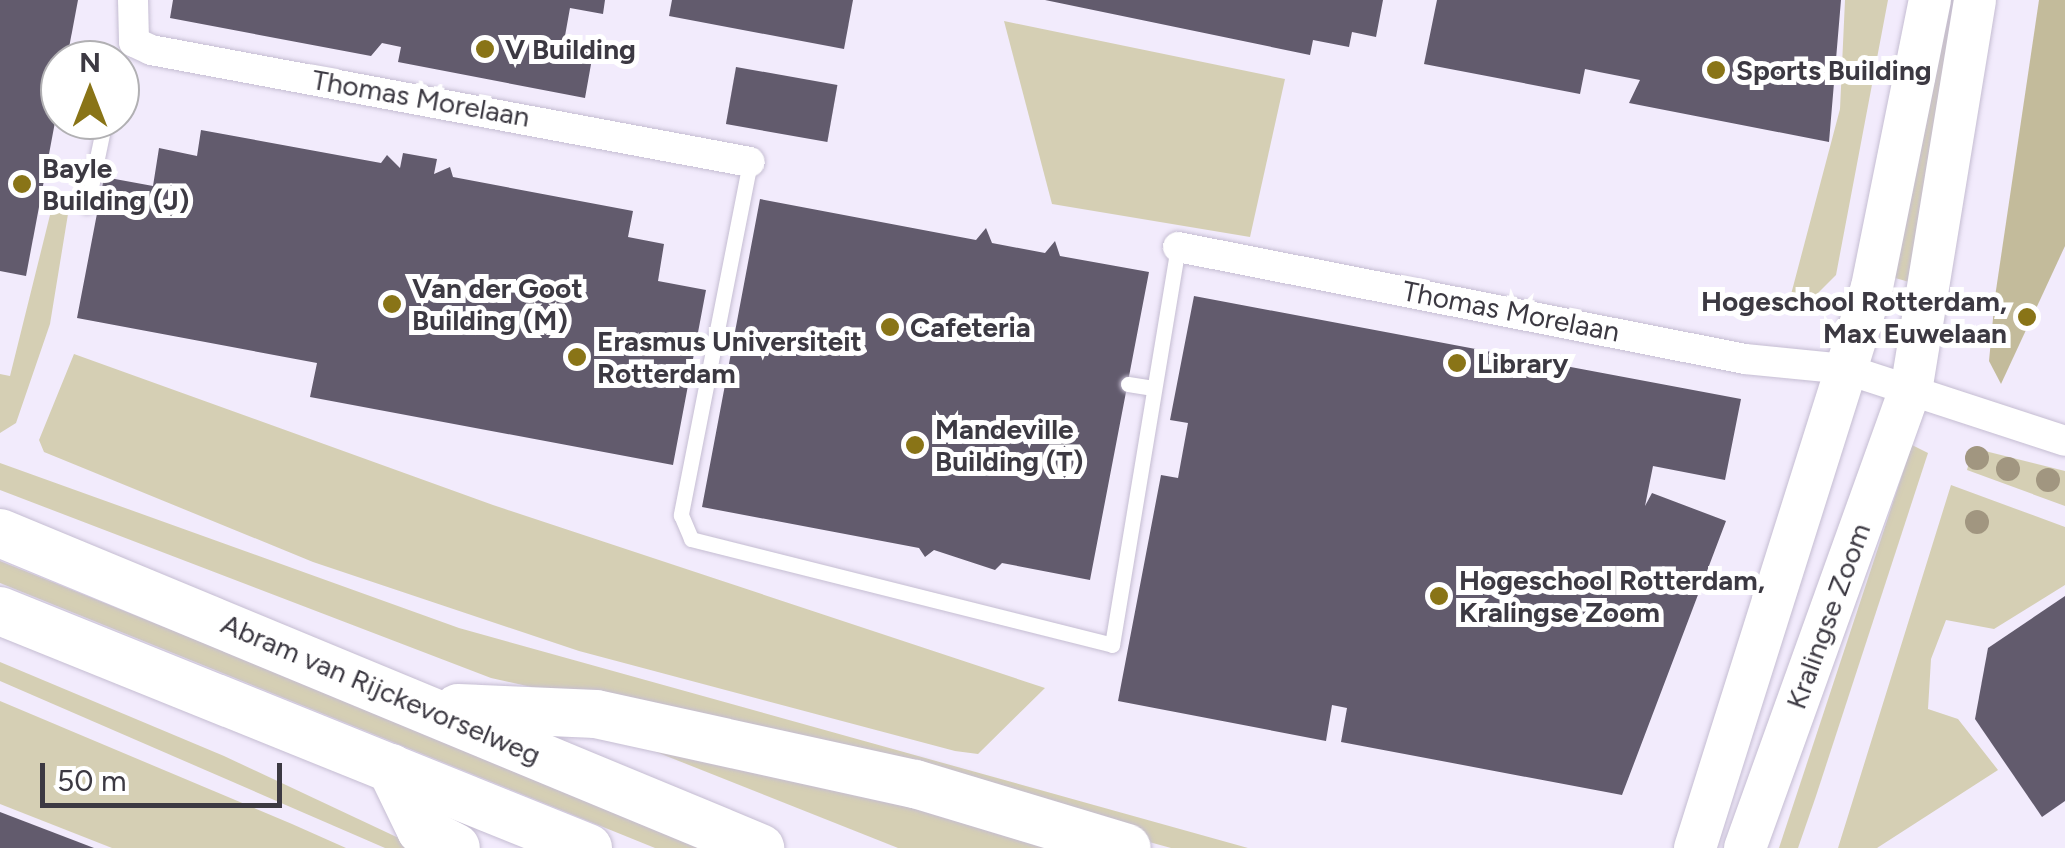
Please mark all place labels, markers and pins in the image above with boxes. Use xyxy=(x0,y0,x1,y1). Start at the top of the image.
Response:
place label: V Building xyxy=(505,32,636,66)
marker: V Building xyxy=(474,38,496,60)
place label: Sports Building xyxy=(1736,53,1932,87)
marker: Sports Building xyxy=(1705,59,1727,81)
place label: Bayle Building (J) xyxy=(42,151,190,217)
marker: Bayle Building (J) xyxy=(11,173,33,195)
place label: Van der Goot Building (M) xyxy=(412,271,583,337)
place label: Hogeschool Rotterdam, Max Euwelaan xyxy=(1701,284,2007,350)
marker: Van der Goot Building (M) xyxy=(381,293,403,315)
marker: Hogeschool Rotterdam, Max Euwelaan xyxy=(2016,306,2038,328)
place label: Cafeteria xyxy=(910,310,1031,344)
marker: Cafeteria xyxy=(879,316,901,338)
place label: Erasmus Universiteit Rotterdam xyxy=(597,324,862,390)
marker: Erasmus Universiteit Rotterdam xyxy=(566,346,588,368)
place label: Library xyxy=(1477,346,1568,380)
marker: Library xyxy=(1446,352,1468,374)
place label: Mandeville Building (T) xyxy=(935,412,1083,478)
marker: Mandeville Building (T) xyxy=(904,434,926,456)
place label: Hogeschool Rotterdam, Kralingse Zoom xyxy=(1459,563,1765,629)
marker: Hogeschool Rotterdam, Kralingse Zoom xyxy=(1428,585,1450,607)

